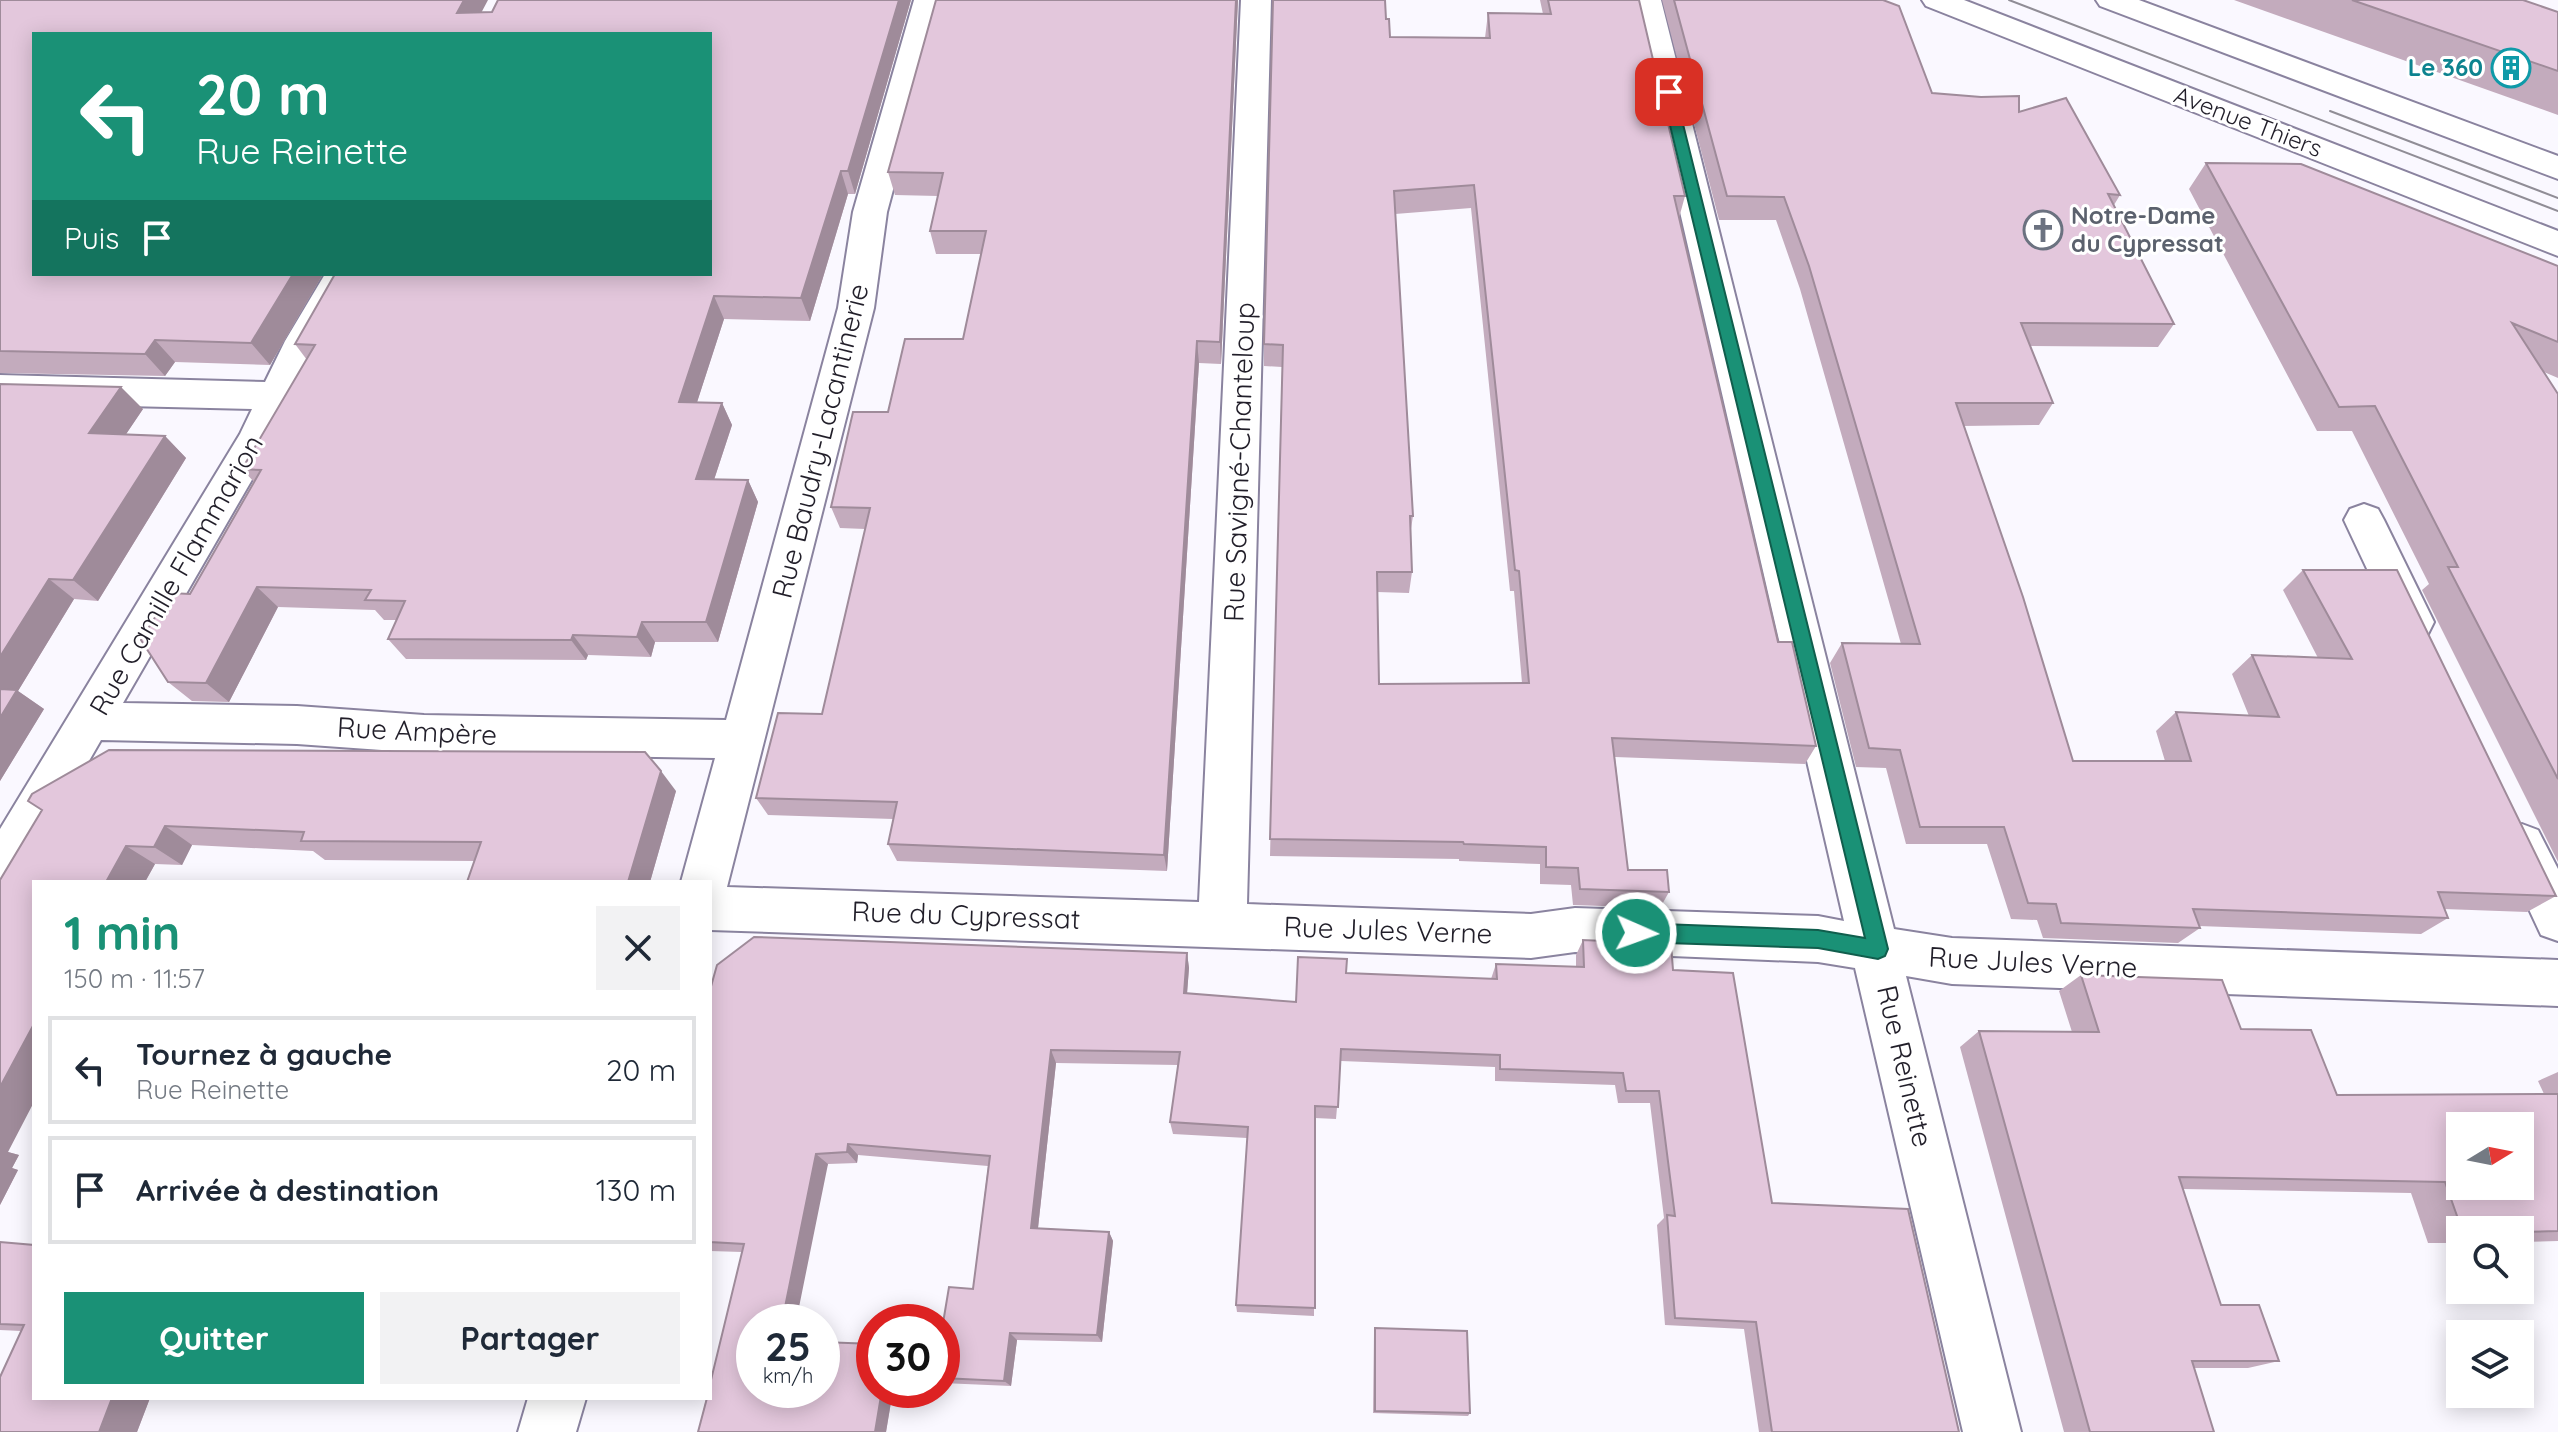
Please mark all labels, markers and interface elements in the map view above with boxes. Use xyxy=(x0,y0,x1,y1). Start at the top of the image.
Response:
building icon: Le 360 xyxy=(2490,47,2532,89)
place label: Le 360 xyxy=(2408,52,2483,82)
pin xyxy=(1635,58,1703,126)
text: 20 m xyxy=(196,59,330,129)
icon: left xyxy=(64,64,168,168)
icon: arrive xyxy=(1647,70,1691,114)
street label: Avenue Thiers xyxy=(2170,79,2327,163)
text: Rue Reinette xyxy=(196,128,408,173)
place label: Notre-Dame du Cypressat xyxy=(2071,200,2224,258)
church icon: Notre-Dame du Cypressat xyxy=(2022,209,2064,251)
icon: arrive xyxy=(135,216,179,260)
text: Puis xyxy=(64,219,119,257)
street label: Rue Baudry-Lacantinerie xyxy=(763,280,876,602)
street label: Rue Savigné-Chanteloup xyxy=(1215,302,1262,622)
street label: Rue Camille Flammarion xyxy=(81,428,270,721)
street label: Rue Ampère xyxy=(336,709,498,752)
position arrow xyxy=(1594,891,1678,975)
street label: Rue du Cypressat xyxy=(851,893,1081,936)
text: 1 min xyxy=(64,902,180,962)
button: close xyxy=(596,906,680,990)
street label: Rue Jules Verne xyxy=(1283,908,1493,951)
street label: Rue Jules Verne xyxy=(1928,939,2138,984)
text: 150 m · 11:57 xyxy=(64,962,205,995)
street label: Rue Reinette xyxy=(1870,982,1941,1150)
text: Tournez à gauche xyxy=(136,1035,392,1073)
icon: left xyxy=(68,1048,112,1092)
text: 20 m xyxy=(606,1051,676,1089)
text: Rue Reinette xyxy=(136,1073,289,1106)
north arrow xyxy=(2446,1112,2534,1200)
map controls xyxy=(2446,1112,2534,1408)
icon: arrive xyxy=(68,1168,112,1212)
text: Arrivée à destination xyxy=(136,1171,439,1209)
text: 130 m xyxy=(596,1171,676,1209)
button: search xyxy=(2446,1216,2534,1304)
button: Quitter xyxy=(64,1292,364,1384)
button: Partager xyxy=(380,1292,680,1384)
speed limit sign: 30 xyxy=(856,1304,960,1408)
button: layers xyxy=(2446,1320,2534,1408)
text: 25 xyxy=(765,1321,811,1371)
text: km/h xyxy=(763,1363,813,1388)

